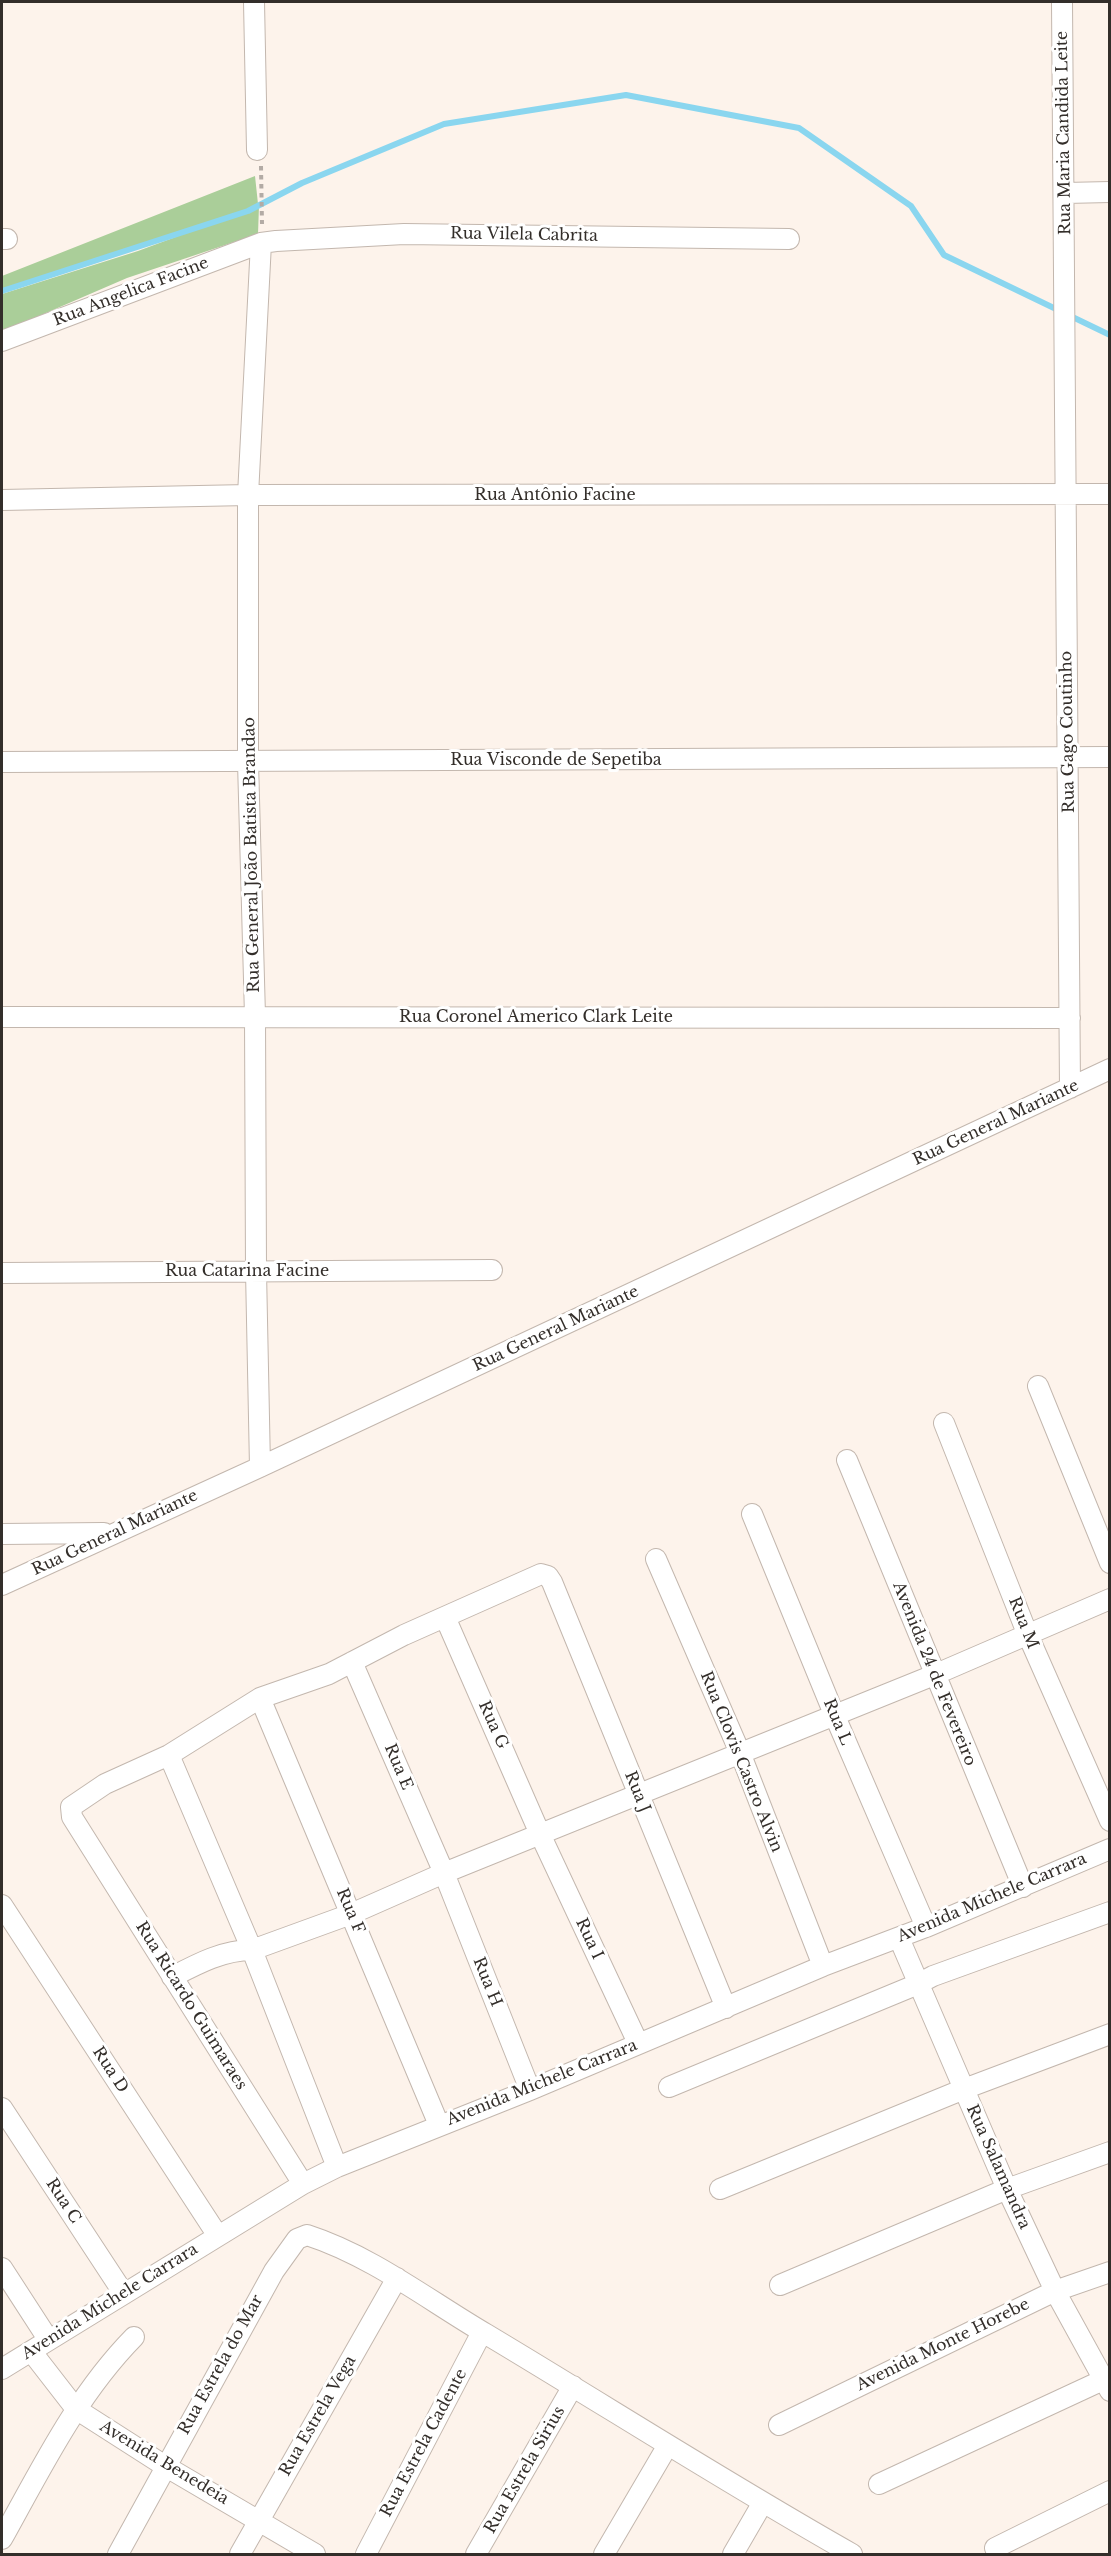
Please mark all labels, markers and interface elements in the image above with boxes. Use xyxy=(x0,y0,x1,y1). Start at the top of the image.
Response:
street label: Rua Maria Candida Leite xyxy=(1053,31,1075,235)
street label: Rua Vilela Cabrita xyxy=(450,224,598,246)
street label: Rua Angelica Facine xyxy=(51,254,211,330)
street label: Rua Antônio Facine xyxy=(474,485,636,505)
street label: Rua Gago Coutinho xyxy=(1057,651,1079,813)
street label: Rua General João Batista Brandao xyxy=(240,717,264,993)
street label: Rua Visconde de Sepetiba xyxy=(450,750,662,770)
street label: Rua Coronel Americo Clark Leite xyxy=(399,1007,673,1027)
street label: Rua General Mariante xyxy=(910,1076,1082,1170)
street label: Rua Catarina Facine xyxy=(165,1261,329,1281)
street label: Rua General Mariante xyxy=(470,1282,642,1376)
street label: Rua General Mariante xyxy=(29,1486,201,1580)
street label: Avenida 24 de Fevereiro xyxy=(888,1579,980,1769)
street label: Rua M xyxy=(1004,1594,1042,1652)
street label: Rua Clovis Castro Alvin xyxy=(696,1669,786,1855)
street label: Rua L xyxy=(819,1696,855,1748)
street label: Rua G xyxy=(474,1698,512,1752)
street label: Rua E xyxy=(380,1741,416,1793)
street label: Rua J xyxy=(620,1768,654,1816)
street label: Avenida Michele Carrara xyxy=(895,1849,1089,1947)
street label: Rua F xyxy=(332,1885,368,1937)
street label: Rua I xyxy=(571,1915,607,1963)
street label: Rua Ricardo Guimaraes xyxy=(131,1918,251,2094)
street label: Rua H xyxy=(468,1954,506,2010)
street label: Avenida Michele Carrara xyxy=(444,2036,640,2130)
street label: Rua D xyxy=(88,2043,132,2097)
street label: Rua Salamandra xyxy=(962,2102,1034,2232)
street label: Rua C xyxy=(41,2175,85,2227)
street label: Avenida Michele Carrara xyxy=(19,2240,201,2364)
street label: Rua Estrela do Mar xyxy=(175,2292,267,2438)
street label: Avenida Monte Horebe xyxy=(853,2295,1033,2395)
street label: Rua Estrela Vega xyxy=(276,2352,360,2480)
street label: Rua Estrela Cadente xyxy=(377,2366,471,2520)
street label: Rua Estrela Sirius xyxy=(481,2403,569,2537)
street label: Avenida Benedeia xyxy=(96,2417,232,2509)

